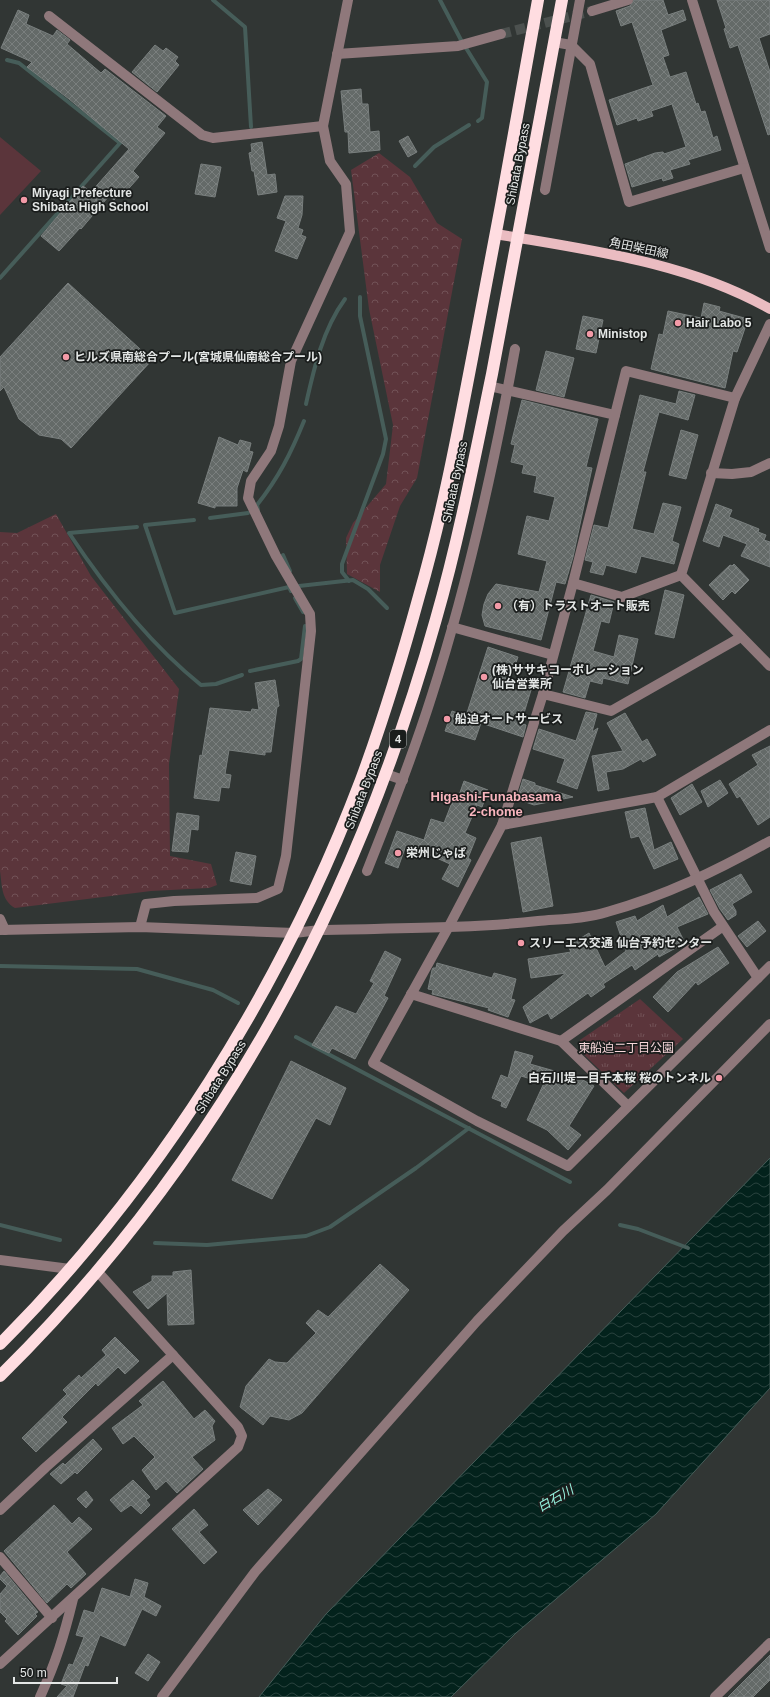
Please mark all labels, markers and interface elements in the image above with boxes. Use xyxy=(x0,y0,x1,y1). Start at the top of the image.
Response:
street label: Shibata Bypass xyxy=(503,122,533,206)
place label: Miyagi Prefecture Shibata High School xyxy=(32,186,149,214)
marker: Miyagi Prefecture Shibata High School xyxy=(19,195,29,205)
street label: 角田柴田線 xyxy=(608,235,670,261)
place label: Hair Labo 5 xyxy=(686,316,752,330)
marker: Hair Labo 5 xyxy=(673,318,683,328)
place label: Ministop xyxy=(598,327,647,341)
marker: Ministop xyxy=(585,329,595,339)
place label: ヒルズ県南総合プール(宮城県仙南総合プール) xyxy=(74,350,322,364)
marker: ヒルズ県南総合プール(宮城県仙南総合プール) xyxy=(61,352,71,362)
street label: Shibata Bypass xyxy=(439,440,471,524)
place label: （有）トラストオート販売 xyxy=(506,599,650,613)
marker: （有）トラストオート販売 xyxy=(493,601,503,611)
place label: (株)ササキコーポレーション 仙台営業所 xyxy=(492,663,644,691)
marker: (株)ササキコーポレーション 仙台営業所 xyxy=(479,672,489,682)
place label: 船迫オートサービス xyxy=(455,712,563,726)
marker: 船迫オートサービス xyxy=(442,714,452,724)
road number: 4 xyxy=(390,730,406,748)
street label: Shibata Bypass xyxy=(343,749,385,831)
district label: Higashi-Funabasama 2-chome xyxy=(431,789,562,819)
place label: 栄州じゃぱ xyxy=(406,846,466,860)
marker: 栄州じゃぱ xyxy=(393,848,403,858)
place label: スリーエス交通 仙台予約センター xyxy=(529,936,712,950)
marker: スリーエス交通 仙台予約センター xyxy=(516,938,526,948)
street label: Shibata Bypass xyxy=(193,1038,249,1116)
park label: 東船迫二丁目公園 xyxy=(578,1041,674,1055)
place label: 白石川堤一目千本桜 桜のトンネル xyxy=(528,1071,711,1085)
marker: 白石川堤一目千本桜 桜のトンネル xyxy=(714,1073,724,1083)
water label: 白石川 xyxy=(535,1481,578,1515)
scale bar xyxy=(14,1659,117,1685)
text: 50 m xyxy=(20,1666,47,1680)

